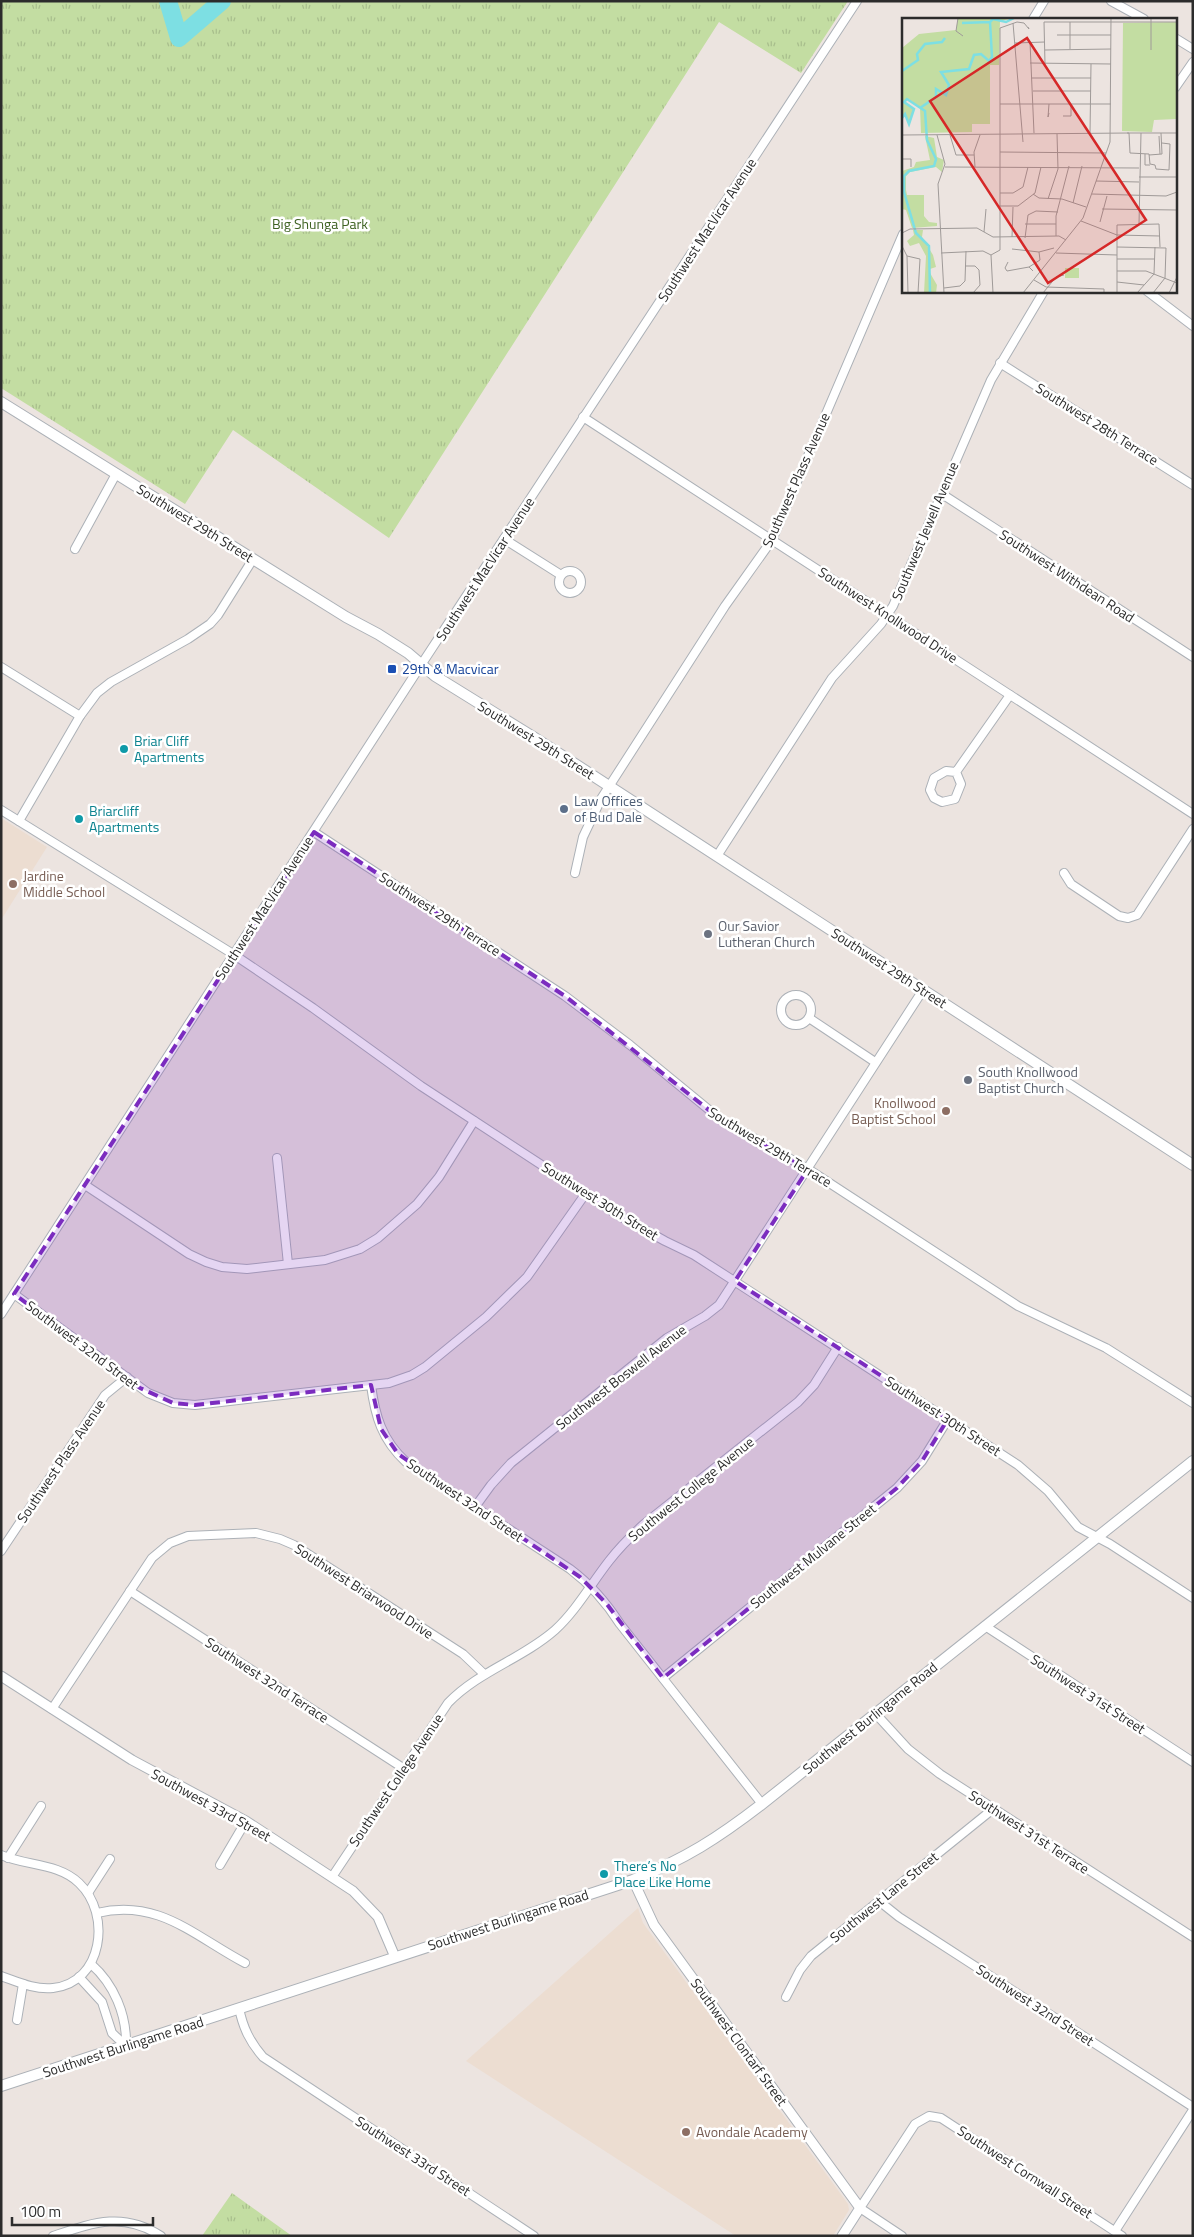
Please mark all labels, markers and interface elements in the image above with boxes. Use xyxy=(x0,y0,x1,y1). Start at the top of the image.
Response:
inset map xyxy=(902,18,1176,292)
street label: Southwest MacVicar Avenue xyxy=(652,154,761,306)
park label: Big Shunga Park xyxy=(272,213,368,234)
street label: Southwest 28th Terrace xyxy=(1032,377,1163,470)
street label: Southwest Plass Avenue xyxy=(756,409,835,550)
street label: Southwest Jewell Avenue xyxy=(886,458,963,603)
street label: Southwest 29th Street xyxy=(133,478,258,567)
street label: Southwest MacVicar Avenue xyxy=(430,493,539,645)
street label: Southwest Withdean Road xyxy=(996,524,1139,627)
street label: Southwest Knollwood Drive xyxy=(814,561,962,668)
place label: 29th & Macvicar xyxy=(402,658,499,679)
marker: 29th & Macvicar xyxy=(386,663,398,675)
street label: Southwest 29th Street xyxy=(474,695,599,784)
place label: Briar Cliff Apartments xyxy=(134,730,204,767)
marker: Briar Cliff Apartments xyxy=(118,743,130,755)
place label: Law Offices of Bud Dale xyxy=(574,790,643,827)
place label: Briarcliff Apartments xyxy=(89,800,159,837)
marker: Law Offices of Bud Dale xyxy=(558,803,570,815)
marker: Briarcliff Apartments xyxy=(73,813,85,825)
street label: Southwest MacVicar Avenue xyxy=(209,832,318,984)
place label: Jardine Middle School xyxy=(23,865,105,902)
street label: Southwest 29th Terrace xyxy=(375,866,505,961)
marker: Jardine Middle School xyxy=(7,878,19,890)
place label: Our Savior Lutheran Church xyxy=(718,915,815,952)
street label: Southwest 29th Street xyxy=(827,922,951,1013)
marker: Our Savior Lutheran Church xyxy=(702,928,714,940)
place label: South Knollwood Baptist Church xyxy=(978,1061,1078,1098)
marker: South Knollwood Baptist Church xyxy=(962,1074,974,1086)
place label: Knollwood Baptist School xyxy=(851,1092,936,1129)
street label: Southwest 29th Terrace xyxy=(704,1101,836,1192)
marker: Knollwood Baptist School xyxy=(940,1105,952,1117)
street label: Southwest 30th Street xyxy=(538,1156,663,1245)
street label: Southwest 32nd Street xyxy=(21,1295,143,1394)
street label: Southwest Boswell Avenue xyxy=(551,1319,690,1434)
street label: Southwest 30th Street xyxy=(881,1370,1005,1461)
street label: Southwest Plass Avenue xyxy=(11,1395,110,1527)
street label: Southwest College Avenue xyxy=(623,1431,758,1546)
street label: Southwest 32nd Street xyxy=(403,1453,528,1547)
street label: Southwest Mulvane Street xyxy=(745,1498,880,1613)
street label: Southwest Briarwood Drive xyxy=(291,1538,438,1643)
street label: Southwest 32nd Terrace xyxy=(201,1632,333,1727)
street label: Southwest 31st Street xyxy=(1027,1648,1150,1739)
street label: Southwest Burlingame Road xyxy=(798,1657,942,1779)
street label: Southwest College Avenue xyxy=(343,1709,448,1850)
street label: Southwest 33rd Street xyxy=(148,1763,275,1846)
street label: Southwest 31st Terrace xyxy=(965,1785,1094,1879)
street label: Southwest Lane Street xyxy=(825,1846,943,1947)
place label: There’s No Place Like Home xyxy=(614,1855,711,1892)
marker: There’s No Place Like Home xyxy=(598,1868,610,1880)
street label: Southwest Burlingame Road xyxy=(425,1884,591,1955)
street label: Southwest 32nd Street xyxy=(972,1959,1098,2051)
street label: Southwest Clontarf Street xyxy=(686,1974,793,2110)
street label: Southwest Burlingame Road xyxy=(40,2011,206,2082)
street label: Southwest 33rd Street xyxy=(351,2110,475,2201)
street label: Southwest Cornwall Street xyxy=(954,2120,1097,2223)
place label: Avondale Academy xyxy=(696,2121,808,2142)
marker: Avondale Academy xyxy=(680,2126,692,2138)
scale bar xyxy=(12,2194,154,2226)
text: 100 m xyxy=(20,2200,61,2223)

